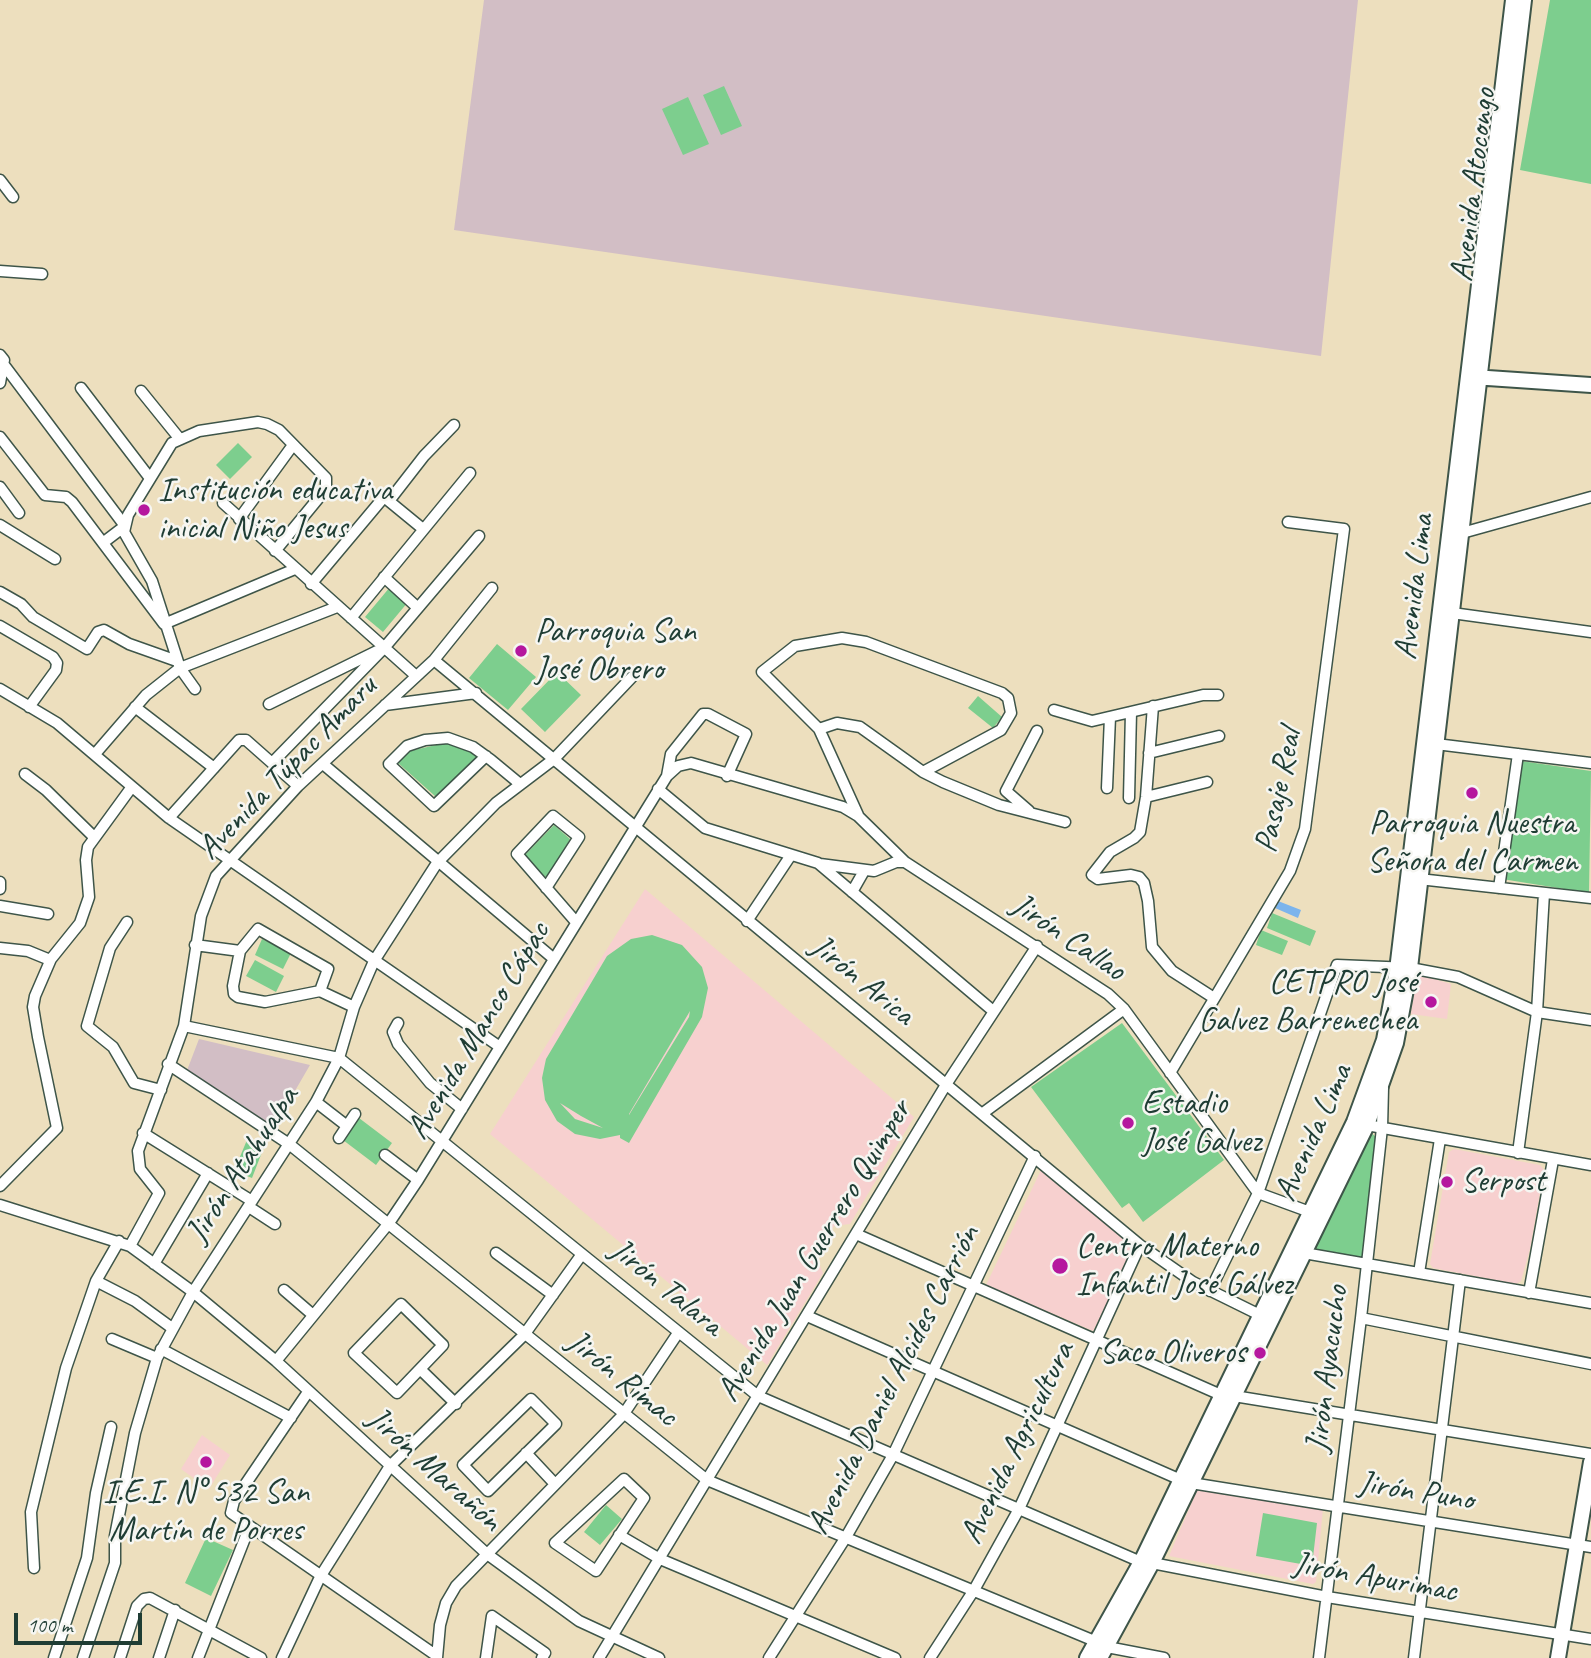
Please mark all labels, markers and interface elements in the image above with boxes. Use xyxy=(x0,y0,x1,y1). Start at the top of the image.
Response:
street label: Avenida Atocongo xyxy=(1443,86,1505,284)
place label: Institución educativa inicial Niño Jesus xyxy=(158,471,392,549)
marker: Institución educativa inicial Niño Jesus xyxy=(136,502,152,518)
street label: Avenida Lima xyxy=(1386,512,1444,662)
place label: Parroquia San José Obrero xyxy=(535,612,696,690)
marker: Parroquia San José Obrero xyxy=(513,643,529,659)
street label: Avenida Túpac Amaru xyxy=(190,668,386,868)
street label: Pasaje Real xyxy=(1247,726,1311,856)
marker: Parroquia Nuestra Señora del Carmen xyxy=(1464,785,1480,801)
place label: Parroquia Nuestra Señora del Carmen xyxy=(1367,804,1577,882)
street label: Jirón Callao xyxy=(1003,886,1133,990)
street label: Avenida Manco Cápac xyxy=(399,915,559,1147)
street label: Jirón Arica xyxy=(802,927,922,1035)
place label: CETPRO José Galvez Barrenechea xyxy=(1199,963,1417,1041)
marker: CETPRO José Galvez Barrenechea xyxy=(1423,994,1439,1010)
street label: Avenida Lima xyxy=(1266,1058,1362,1208)
street label: Jirón Atahualpa xyxy=(178,1080,308,1250)
place label: Estadio José Galvez xyxy=(1142,1084,1261,1162)
street label: Avenida Juan Guerrero Quimper xyxy=(709,1093,921,1409)
marker: Estadio José Galvez xyxy=(1120,1115,1136,1131)
place label: Serpost xyxy=(1461,1162,1545,1202)
marker: Serpost xyxy=(1439,1174,1455,1190)
street label: Avenida Daniel Alcides Carrión xyxy=(799,1219,989,1541)
place label: Centro Materno Infantil José Gálvez xyxy=(1076,1227,1293,1305)
street label: Jirón Talara xyxy=(602,1231,730,1345)
marker: Centro Materno Infantil José Gálvez xyxy=(1050,1256,1070,1276)
street label: Jirón Ayacucho xyxy=(1298,1283,1358,1455)
street label: Jirón Rímac xyxy=(559,1322,685,1436)
place label: Saco Oliveros xyxy=(1099,1333,1246,1373)
street label: Avenida Agricultura xyxy=(952,1336,1084,1550)
marker: Saco Oliveros xyxy=(1252,1345,1268,1361)
street label: Jirón Marañón xyxy=(358,1399,510,1541)
marker: I.E.I. N° 532 San Martín de Porres xyxy=(198,1454,214,1470)
street label: Jirón Puno xyxy=(1356,1463,1476,1521)
place label: I.E.I. N° 532 San Martín de Porres xyxy=(103,1473,309,1551)
street label: Jirón Apurimac xyxy=(1290,1544,1460,1612)
scale bar xyxy=(18,1598,145,1642)
text: 100 m xyxy=(27,1612,72,1638)

